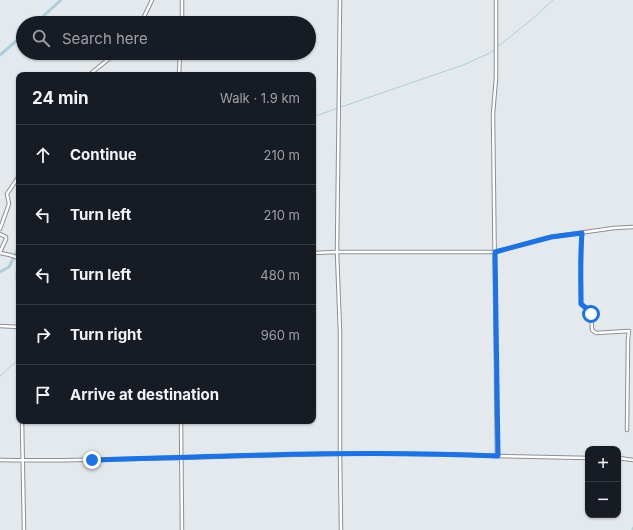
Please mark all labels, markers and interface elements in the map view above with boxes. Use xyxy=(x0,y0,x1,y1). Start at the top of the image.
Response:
search box xyxy=(16,16,316,60)
icon: search xyxy=(30,27,52,49)
text: Search here xyxy=(62,29,148,48)
text: 24 min xyxy=(32,88,89,108)
text: Walk · 1.9 km xyxy=(220,90,300,106)
icon: ahead xyxy=(32,144,54,166)
text: Continue xyxy=(70,145,137,164)
text: 210 m xyxy=(264,147,300,163)
icon: left xyxy=(32,204,54,226)
text: Turn left xyxy=(70,205,131,224)
text: 210 m xyxy=(264,207,300,223)
icon: left xyxy=(32,264,54,286)
text: Turn left xyxy=(70,265,131,284)
text: 480 m xyxy=(260,267,300,283)
route start xyxy=(582,305,600,323)
icon: right xyxy=(32,324,54,346)
text: Turn right xyxy=(70,325,142,344)
text: 960 m xyxy=(261,327,300,343)
icon: arrive xyxy=(32,384,54,406)
text: Arrive at destination xyxy=(70,385,219,404)
map controls xyxy=(585,446,621,518)
button: + xyxy=(585,446,621,482)
route end xyxy=(83,451,101,469)
button: − xyxy=(585,482,621,518)

